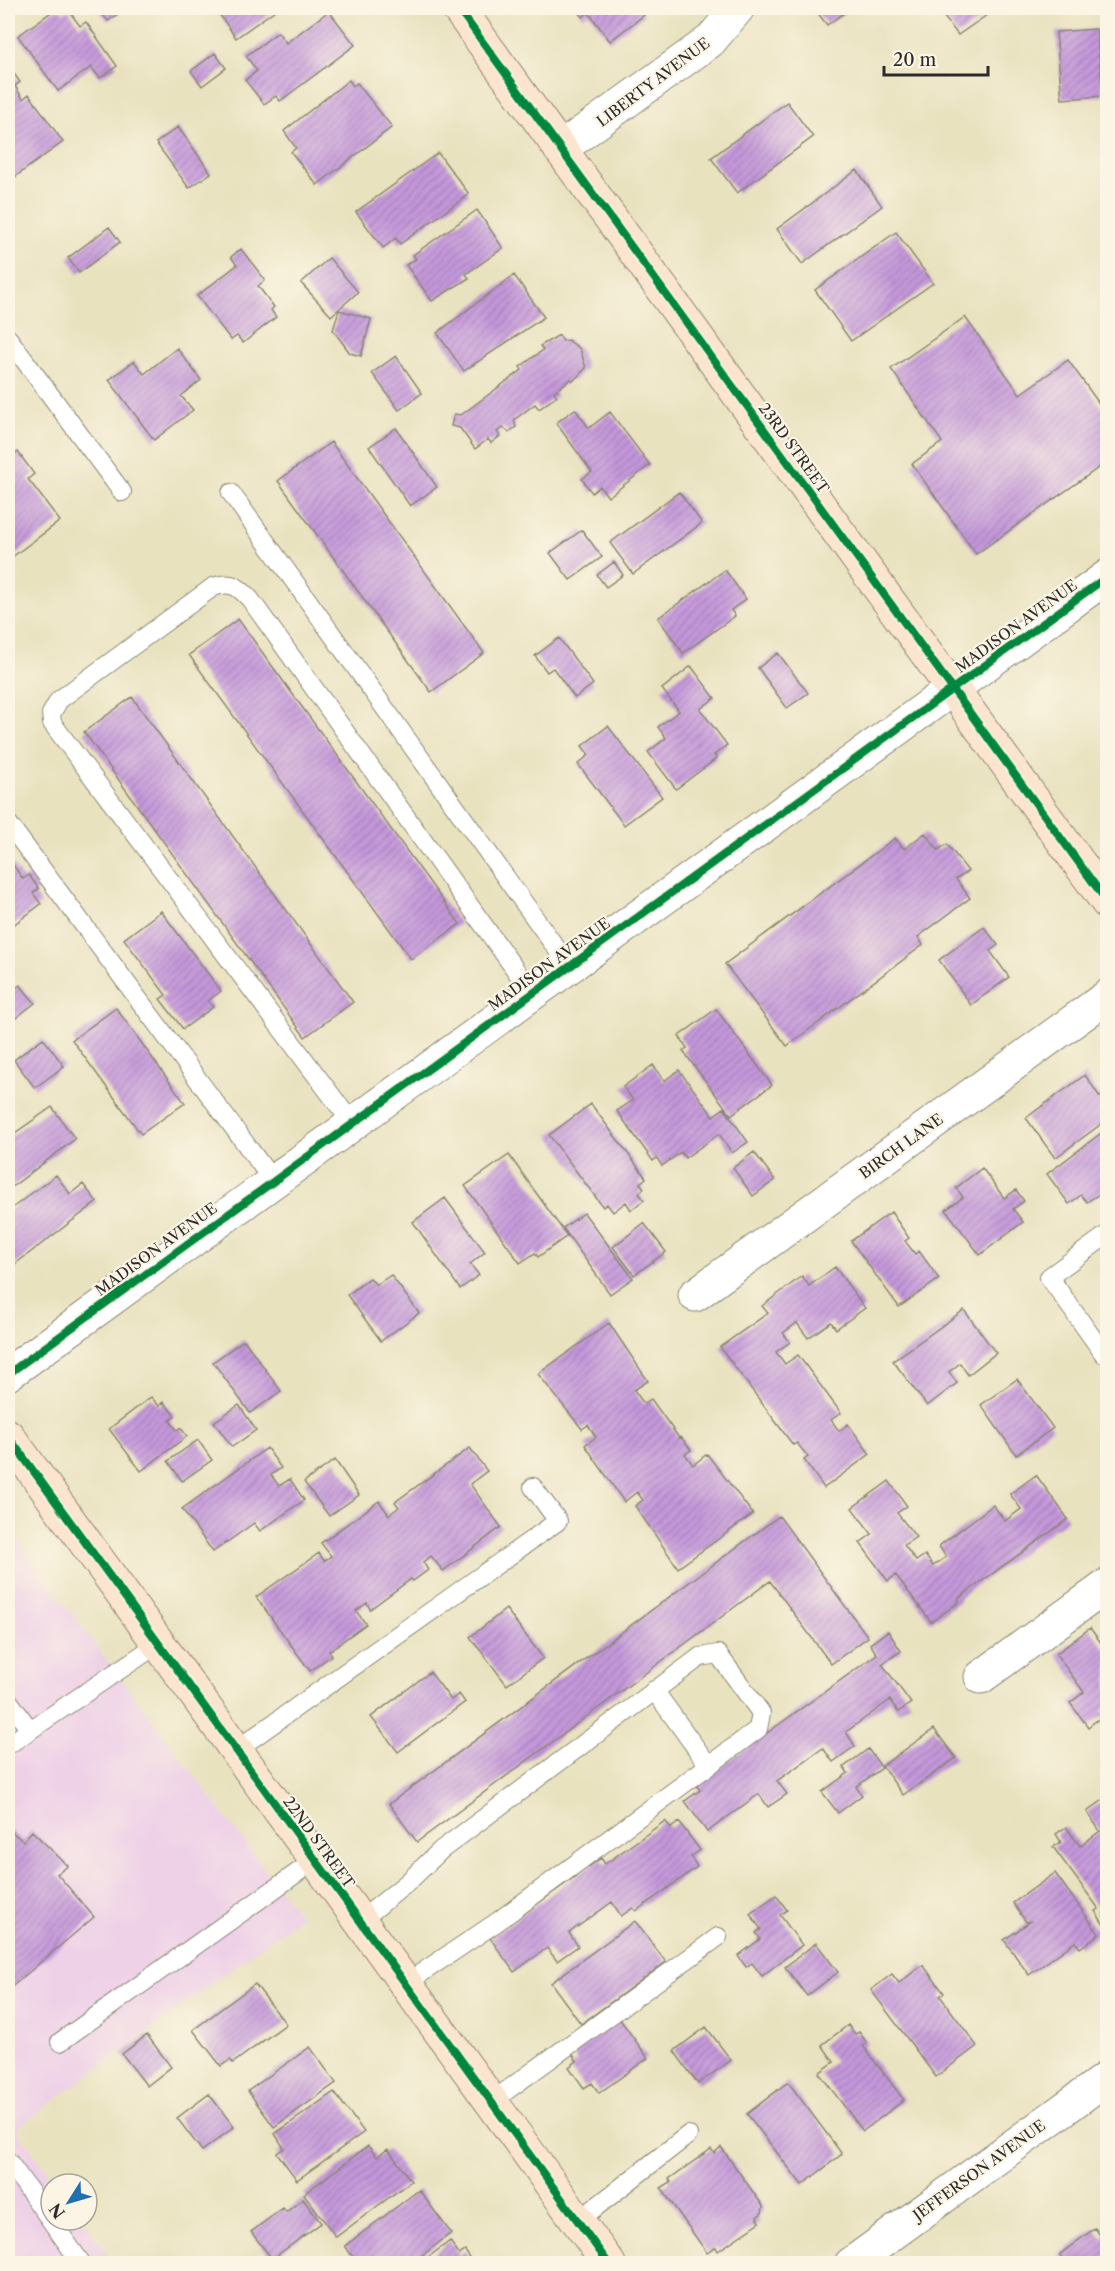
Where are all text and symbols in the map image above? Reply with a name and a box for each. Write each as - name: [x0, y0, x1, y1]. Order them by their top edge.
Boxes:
- street label: LIBERTY AVENUE: [593, 33, 713, 131]
- scale bar: [884, 39, 988, 77]
- text: 20 m: [893, 49, 937, 71]
- street label: 23RD STREET: [755, 399, 834, 498]
- street label: MADISON AVENUE: [951, 575, 1081, 677]
- street label: MADISON AVENUE: [484, 913, 614, 1015]
- street label: BIRCH LANE: [855, 1109, 947, 1183]
- street label: MADISON AVENUE: [91, 1198, 221, 1300]
- street label: 22ND STREET: [279, 1792, 359, 1892]
- street label: JEFFERSON AVENUE: [907, 2116, 1049, 2226]
- north arrow: [39, 2172, 99, 2232]
- text: N: [45, 2199, 69, 2223]

